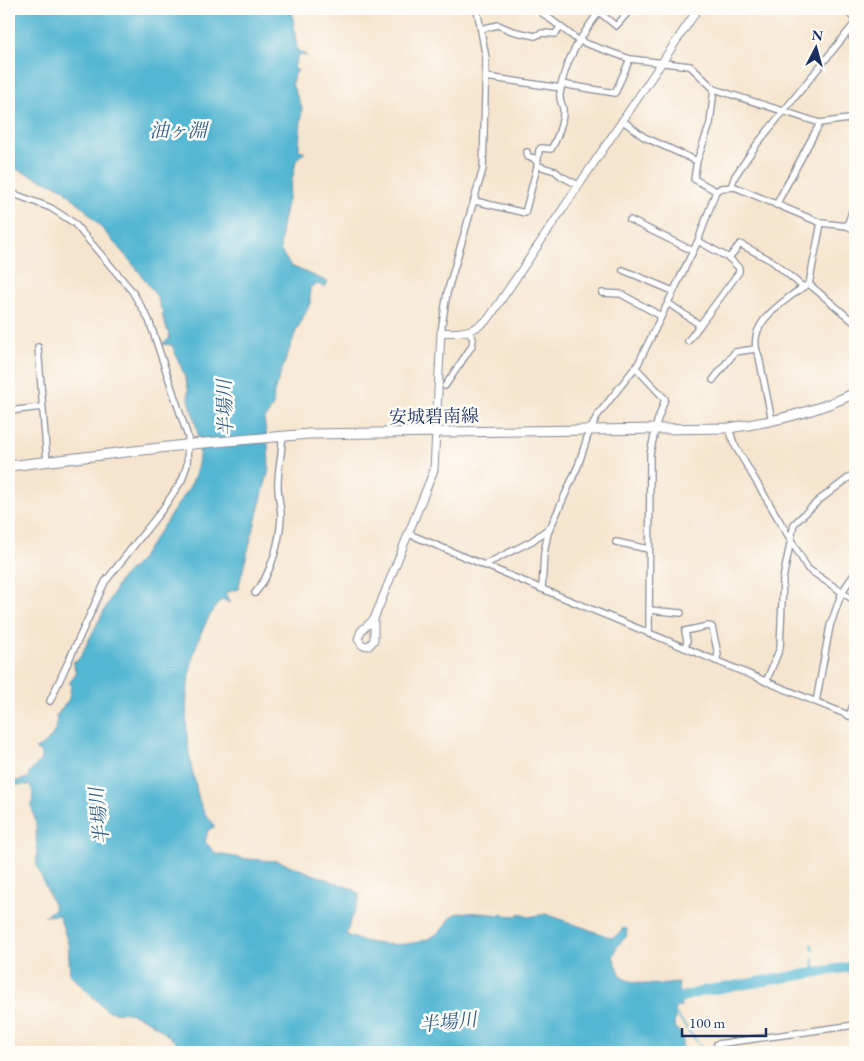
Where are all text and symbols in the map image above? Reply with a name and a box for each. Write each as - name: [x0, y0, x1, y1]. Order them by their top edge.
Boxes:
- north arrow: [792, 22, 842, 72]
- text: N: [811, 26, 825, 45]
- water label: 油ヶ淵: [149, 118, 209, 143]
- water label: 半場川: [211, 377, 238, 437]
- street label: 安城碧南線: [389, 404, 479, 428]
- water label: 半場川: [83, 784, 114, 846]
- water label: 半場川: [418, 1006, 480, 1037]
- scale bar: [682, 1006, 765, 1038]
- text: 100 m: [689, 1013, 726, 1032]

